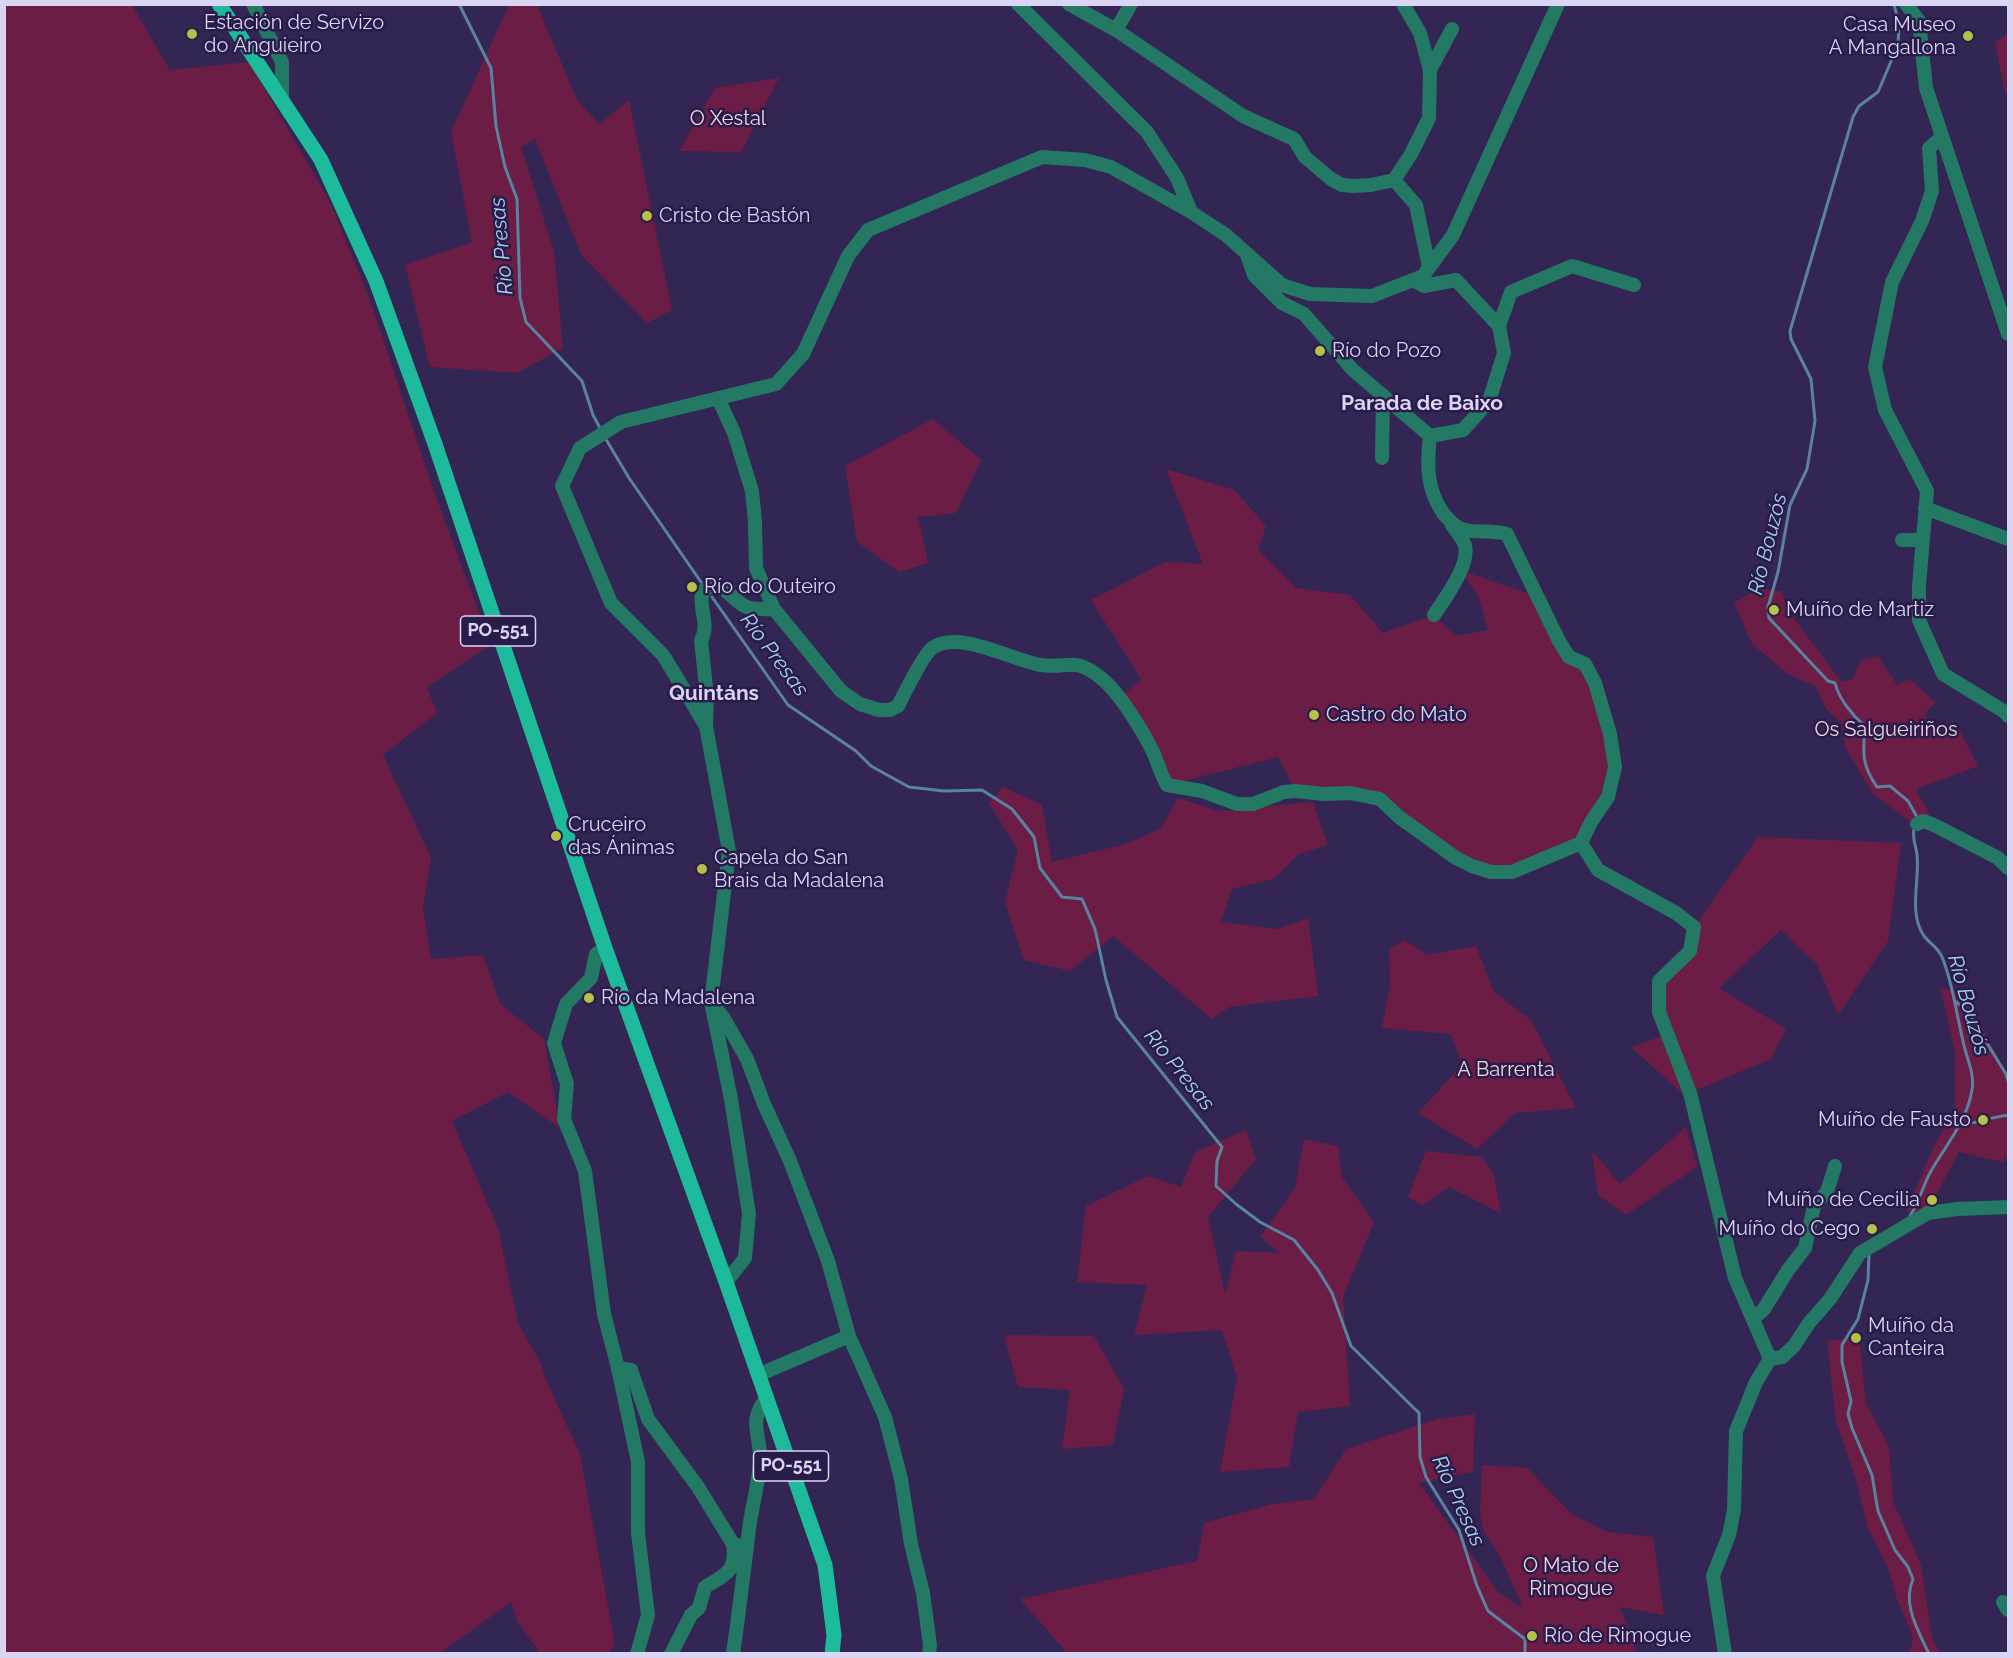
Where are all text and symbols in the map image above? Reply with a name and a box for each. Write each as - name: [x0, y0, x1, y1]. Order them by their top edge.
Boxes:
- place label: Estación de Servizo do Anguieiro: [204, 11, 384, 58]
- place label: Casa Museo A Mangallona: [1829, 13, 1956, 60]
- marker: Estación de Servizo do Anguieiro: [185, 27, 199, 41]
- marker: Casa Museo A Mangallona: [1961, 29, 1975, 43]
- park label: O Xestal: [690, 107, 766, 131]
- water label: Río Presas: [485, 196, 519, 296]
- place label: Cristo de Bastón: [659, 204, 811, 228]
- marker: Cristo de Bastón: [640, 209, 654, 223]
- place label: Río do Pozo: [1332, 339, 1441, 363]
- marker: Río do Pozo: [1313, 344, 1327, 358]
- district label: Parada de Baixo: [1341, 391, 1503, 417]
- water label: Río Bouzós: [1743, 491, 1793, 597]
- place label: Río do Outeiro: [704, 575, 836, 599]
- marker: Río do Outeiro: [685, 580, 699, 594]
- place label: Muíño de Martiz: [1786, 598, 1934, 622]
- marker: Muíño de Martiz: [1767, 603, 1781, 617]
- water label: Río Presas: [735, 608, 813, 702]
- road number: PO-551: [460, 616, 536, 646]
- district label: Quintáns: [669, 681, 759, 707]
- place label: Castro do Mato: [1326, 703, 1467, 727]
- marker: Castro do Mato: [1307, 708, 1321, 722]
- park label: Os Salgueiriños: [1814, 718, 1958, 742]
- place label: Cruceiro das Ánimas: [568, 813, 675, 860]
- marker: Cruceiro das Ánimas: [549, 829, 563, 843]
- place label: Capela do San Brais da Madalena: [714, 846, 884, 893]
- marker: Capela do San Brais da Madalena: [695, 862, 709, 876]
- water label: Río Bouzós: [1942, 952, 1994, 1058]
- place label: Río da Madalena: [601, 986, 755, 1010]
- marker: Río da Madalena: [582, 991, 596, 1005]
- water label: Río Presas: [1138, 1024, 1220, 1116]
- park label: A Barrenta: [1457, 1058, 1555, 1082]
- place label: Muíño de Fausto: [1818, 1108, 1971, 1132]
- marker: Muíño de Fausto: [1976, 1113, 1990, 1127]
- place label: Muíño de Cecilia: [1767, 1188, 1920, 1212]
- marker: Muíño de Cecilia: [1925, 1193, 1939, 1207]
- place label: Muíño do Cego: [1718, 1217, 1860, 1241]
- marker: Muíño do Cego: [1865, 1222, 1879, 1236]
- place label: Muíño da Canteira: [1868, 1314, 1954, 1361]
- marker: Muíño da Canteira: [1849, 1331, 1863, 1345]
- road number: PO-551: [754, 1451, 828, 1481]
- water label: Río Presas: [1426, 1451, 1490, 1551]
- park label: O Mato de Rimogue: [1523, 1554, 1619, 1601]
- place label: Río de Rimogue: [1544, 1624, 1691, 1648]
- marker: Río de Rimogue: [1525, 1629, 1539, 1643]

